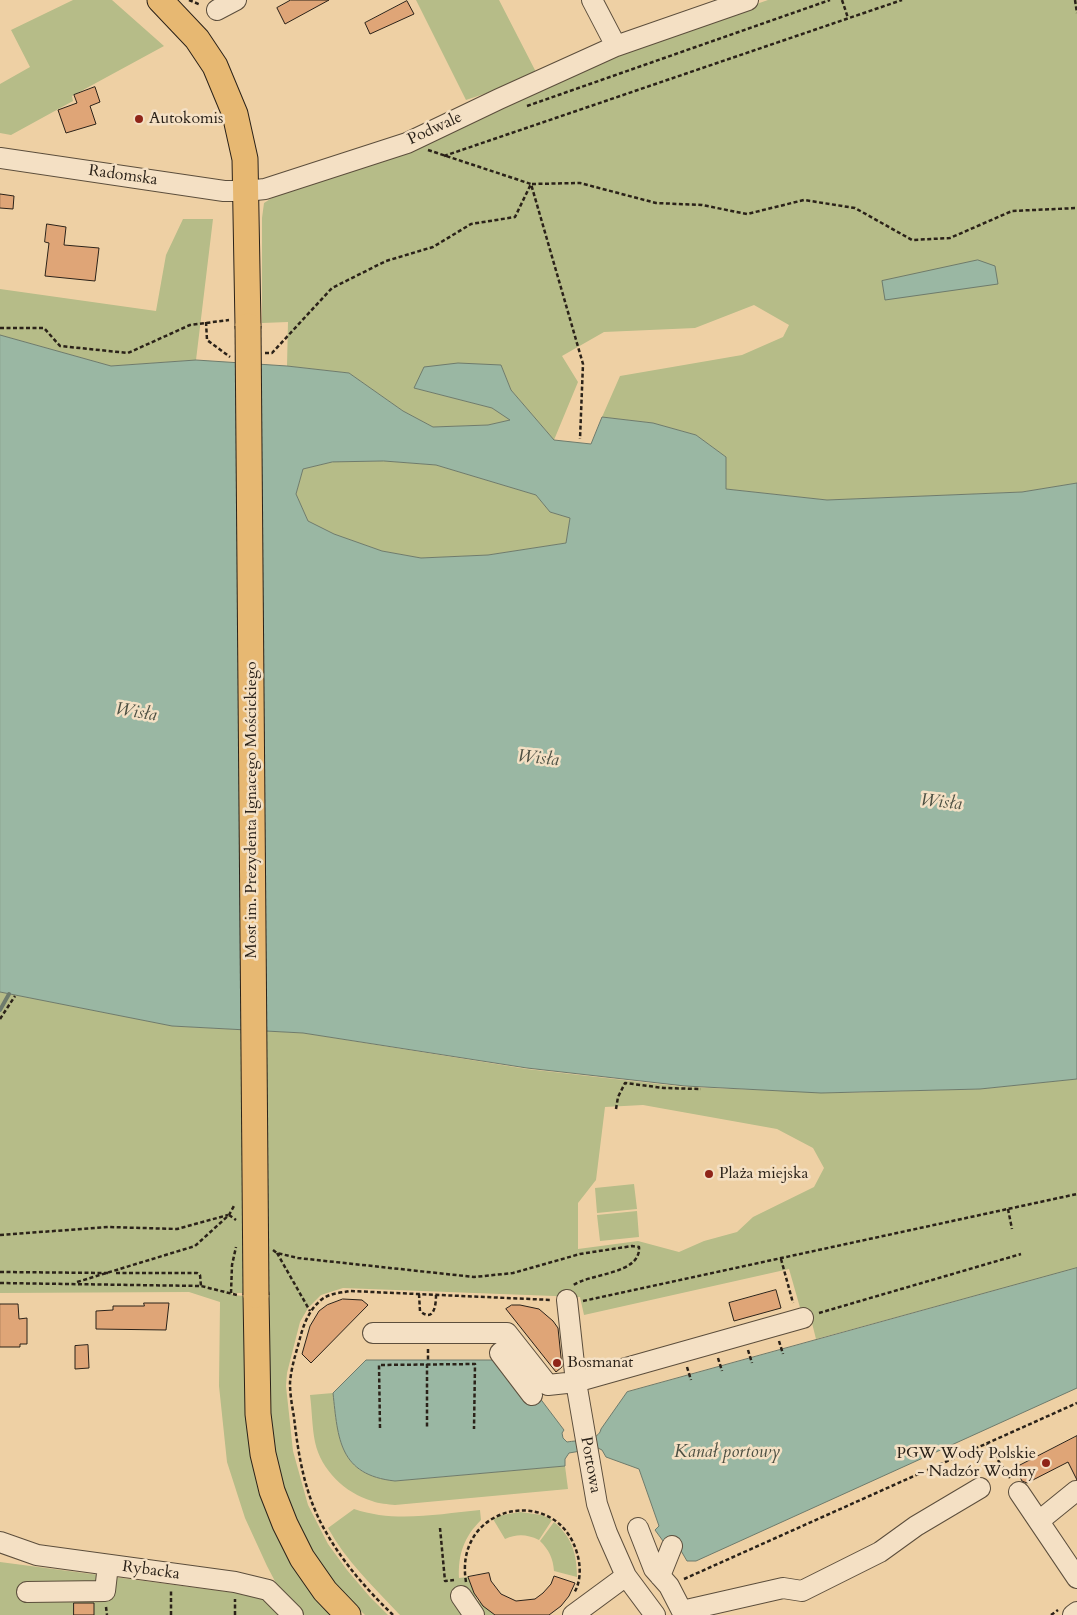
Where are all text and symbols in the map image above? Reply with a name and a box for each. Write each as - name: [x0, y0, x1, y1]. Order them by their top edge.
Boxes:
- street label: Podwale: [405, 108, 465, 150]
- place label: Autokomis: [149, 109, 223, 129]
- marker: Autokomis: [133, 113, 145, 125]
- street label: Radomska: [87, 162, 159, 190]
- street label: Most im. Prezydenta Ignacego Mościckiego: [242, 661, 262, 959]
- water label: Wisła: [114, 699, 158, 727]
- water label: Wisła: [516, 746, 560, 772]
- water label: Wisła: [919, 790, 963, 816]
- place label: Plaża miejska: [719, 1164, 808, 1184]
- marker: Plaża miejska: [703, 1168, 715, 1180]
- place label: Bosmanat: [567, 1353, 633, 1373]
- marker: Bosmanat: [551, 1357, 563, 1369]
- street label: Portowa: [576, 1435, 604, 1495]
- water label: Kanał portowy: [674, 1442, 780, 1464]
- place label: PGW Wody Polskie - Nadzór Wodny: [896, 1444, 1036, 1482]
- marker: PGW Wody Polskie - Nadzór Wodny: [1040, 1457, 1052, 1469]
- street label: Rybacka: [121, 1557, 181, 1585]

